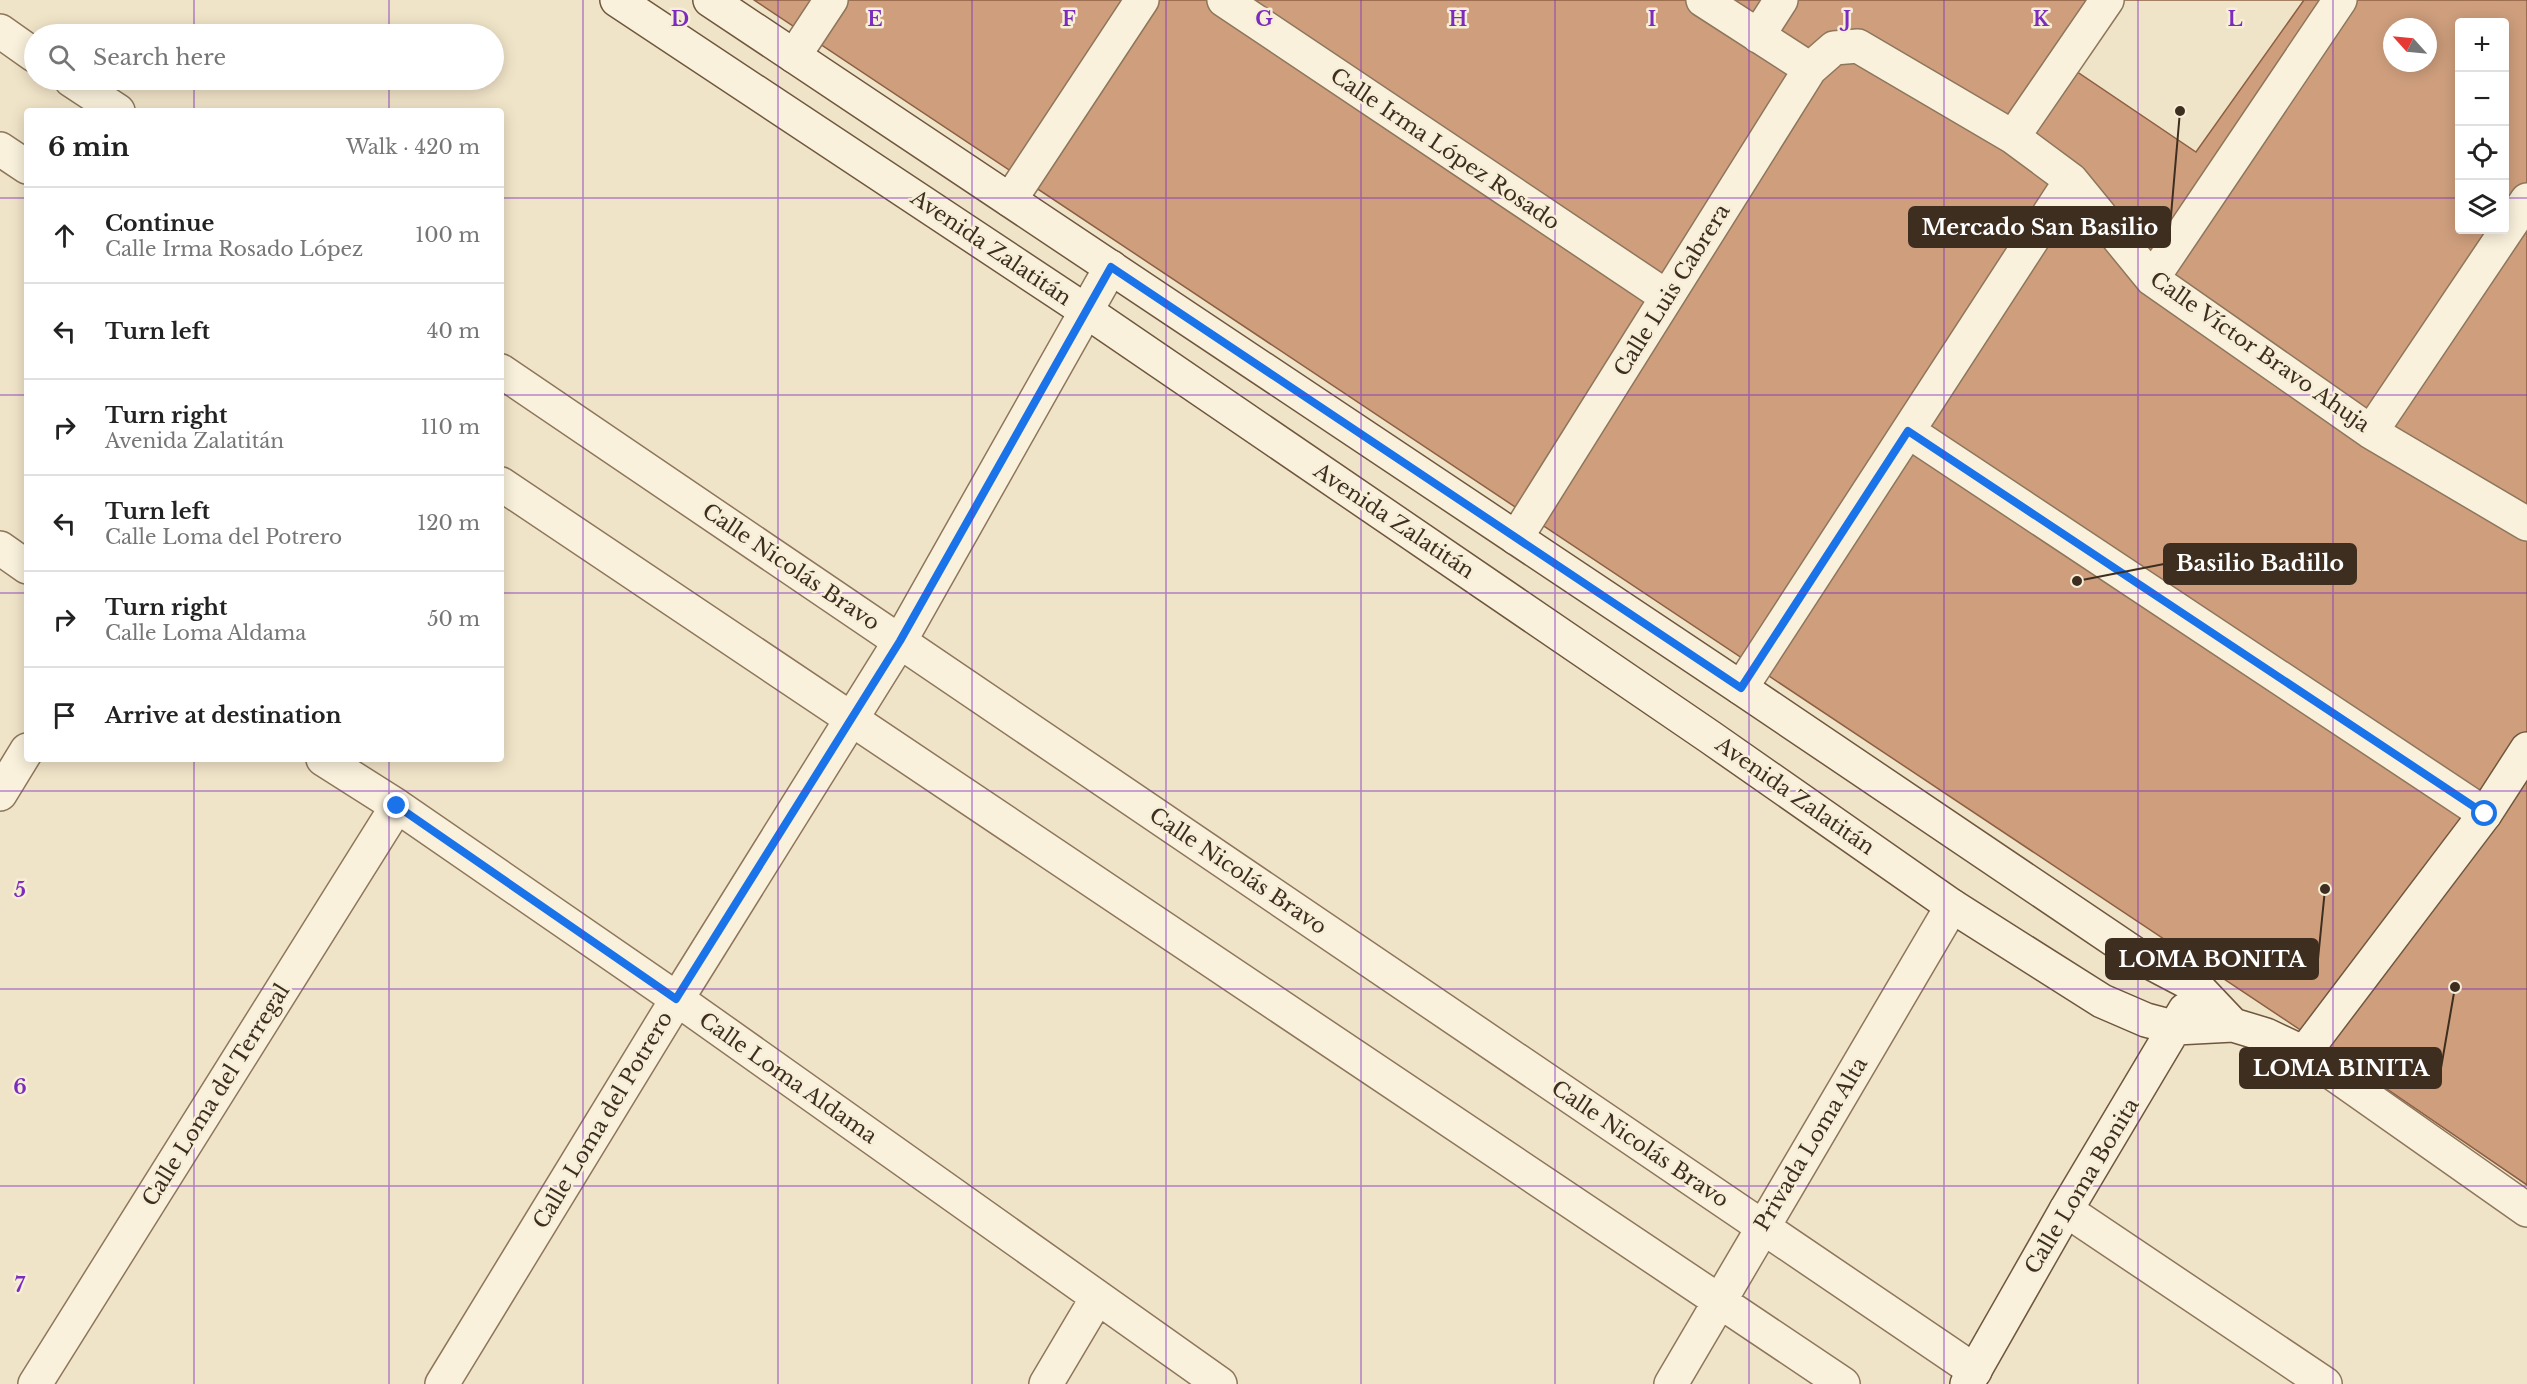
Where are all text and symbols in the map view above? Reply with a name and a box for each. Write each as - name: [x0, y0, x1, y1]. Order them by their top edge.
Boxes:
- text: D: [671, 7, 689, 31]
- text: E: [867, 7, 883, 31]
- text: F: [1062, 7, 1076, 31]
- text: G: [1255, 7, 1273, 31]
- text: H: [1449, 7, 1468, 31]
- text: I: [1648, 7, 1656, 31]
- text: J: [1839, 7, 1851, 31]
- text: K: [2033, 7, 2050, 31]
- text: L: [2227, 7, 2243, 31]
- north arrow: [2383, 18, 2437, 72]
- map controls: [2455, 18, 2509, 234]
- button: +: [2455, 18, 2509, 72]
- search box: [24, 24, 504, 90]
- icon: search: [45, 41, 78, 74]
- text: Search here: [93, 44, 226, 71]
- street label: Calle Irma López Rosado: [1325, 62, 1565, 236]
- button: −: [2455, 72, 2509, 126]
- button: locate: [2455, 126, 2509, 180]
- text: 6 min: [48, 131, 129, 163]
- text: Walk · 420 m: [346, 135, 480, 159]
- button: layers: [2455, 180, 2509, 234]
- street label: Avenida Zalatitán: [905, 184, 1076, 311]
- street label: Calle Luis Cabrera: [1609, 199, 1736, 381]
- callout: Mercado San Basilio: [1909, 207, 2170, 247]
- text: Continue: [105, 210, 214, 237]
- text: Mercado San Basilio: [1922, 214, 2158, 241]
- icon: ahead: [48, 219, 81, 252]
- text: 100 m: [415, 223, 480, 247]
- text: Calle Irma Rosado López: [105, 237, 363, 261]
- street label: Calle Víctor Bravo Ahuja: [2145, 266, 2375, 438]
- icon: left: [48, 315, 81, 348]
- text: Turn left: [105, 318, 210, 345]
- text: 40 m: [427, 319, 480, 343]
- text: Turn right: [105, 402, 227, 429]
- icon: right: [48, 411, 81, 444]
- text: 110 m: [421, 415, 480, 439]
- text: Avenida Zalatitán: [105, 429, 284, 453]
- street label: Avenida Zalatitán: [1308, 457, 1479, 584]
- text: Turn left: [105, 498, 210, 525]
- street label: Calle Nicolás Bravo: [697, 498, 885, 636]
- icon: left: [48, 507, 81, 540]
- text: 120 m: [417, 511, 480, 535]
- text: Calle Loma del Potrero: [105, 525, 342, 549]
- callout: Basilio Badillo: [2164, 544, 2356, 584]
- text: Basilio Badillo: [2176, 550, 2344, 577]
- text: Turn right: [105, 594, 227, 621]
- icon: right: [48, 603, 81, 636]
- text: 50 m: [427, 607, 480, 631]
- text: Calle Loma Aldama: [105, 621, 306, 645]
- icon: arrive: [48, 699, 81, 732]
- text: Arrive at destination: [105, 702, 342, 729]
- street label: Avenida Zalatitán: [1710, 731, 1879, 861]
- route end: [383, 792, 409, 818]
- route start: [2471, 800, 2497, 826]
- street label: Calle Nicolás Bravo: [1144, 802, 1332, 940]
- text: 5: [14, 878, 26, 902]
- callout: LOMA BONITA: [2106, 939, 2318, 979]
- text: LOMA BONITA: [2118, 946, 2307, 973]
- street label: Calle Loma del Terregal: [137, 979, 295, 1211]
- street label: Calle Loma del Potrero: [528, 1007, 678, 1233]
- street label: Calle Loma Aldama: [694, 1007, 882, 1149]
- callout: LOMA BINITA: [2240, 1048, 2441, 1088]
- street label: Privada Loma Alta: [1749, 1052, 1873, 1236]
- text: LOMA BINITA: [2253, 1055, 2430, 1082]
- text: 6: [13, 1075, 27, 1099]
- street label: Calle Nicolás Bravo: [1546, 1075, 1734, 1213]
- street label: Calle Loma Bonita: [2019, 1093, 2145, 1278]
- text: 7: [15, 1273, 26, 1297]

